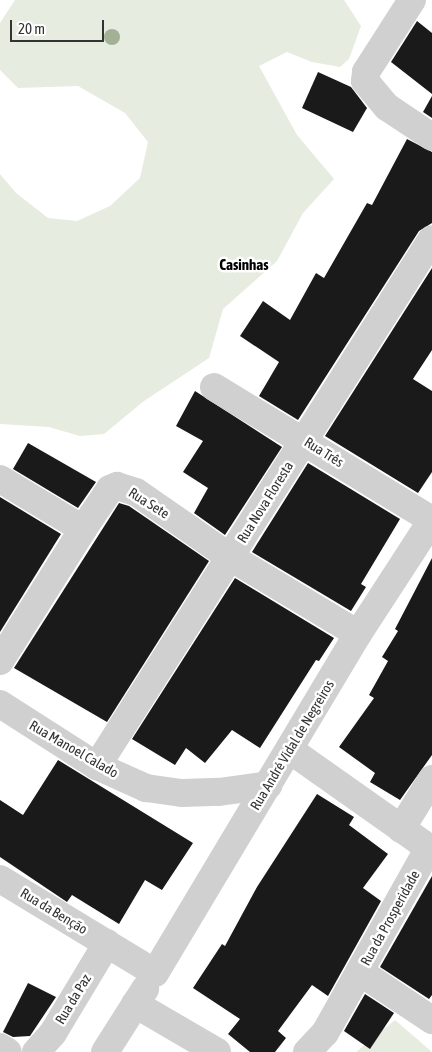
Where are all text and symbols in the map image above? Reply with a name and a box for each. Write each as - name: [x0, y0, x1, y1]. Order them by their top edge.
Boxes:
- scale bar: [12, 10, 106, 42]
- text: 20 m: [18, 20, 45, 37]
- district label: Casinhas: [219, 256, 269, 274]
- street label: Rua Três: [301, 434, 347, 470]
- street label: Rua Nova Floresta: [233, 458, 297, 546]
- street label: Rua Sete: [126, 484, 172, 522]
- street label: Rua André Vidal de Negreiros: [247, 677, 337, 813]
- street label: Rua Manoel Calado: [27, 717, 121, 781]
- street label: Rua da Prosperidade: [357, 867, 423, 969]
- street label: Rua da Benção: [17, 884, 91, 938]
- street label: Rua da Paz: [52, 971, 94, 1027]

